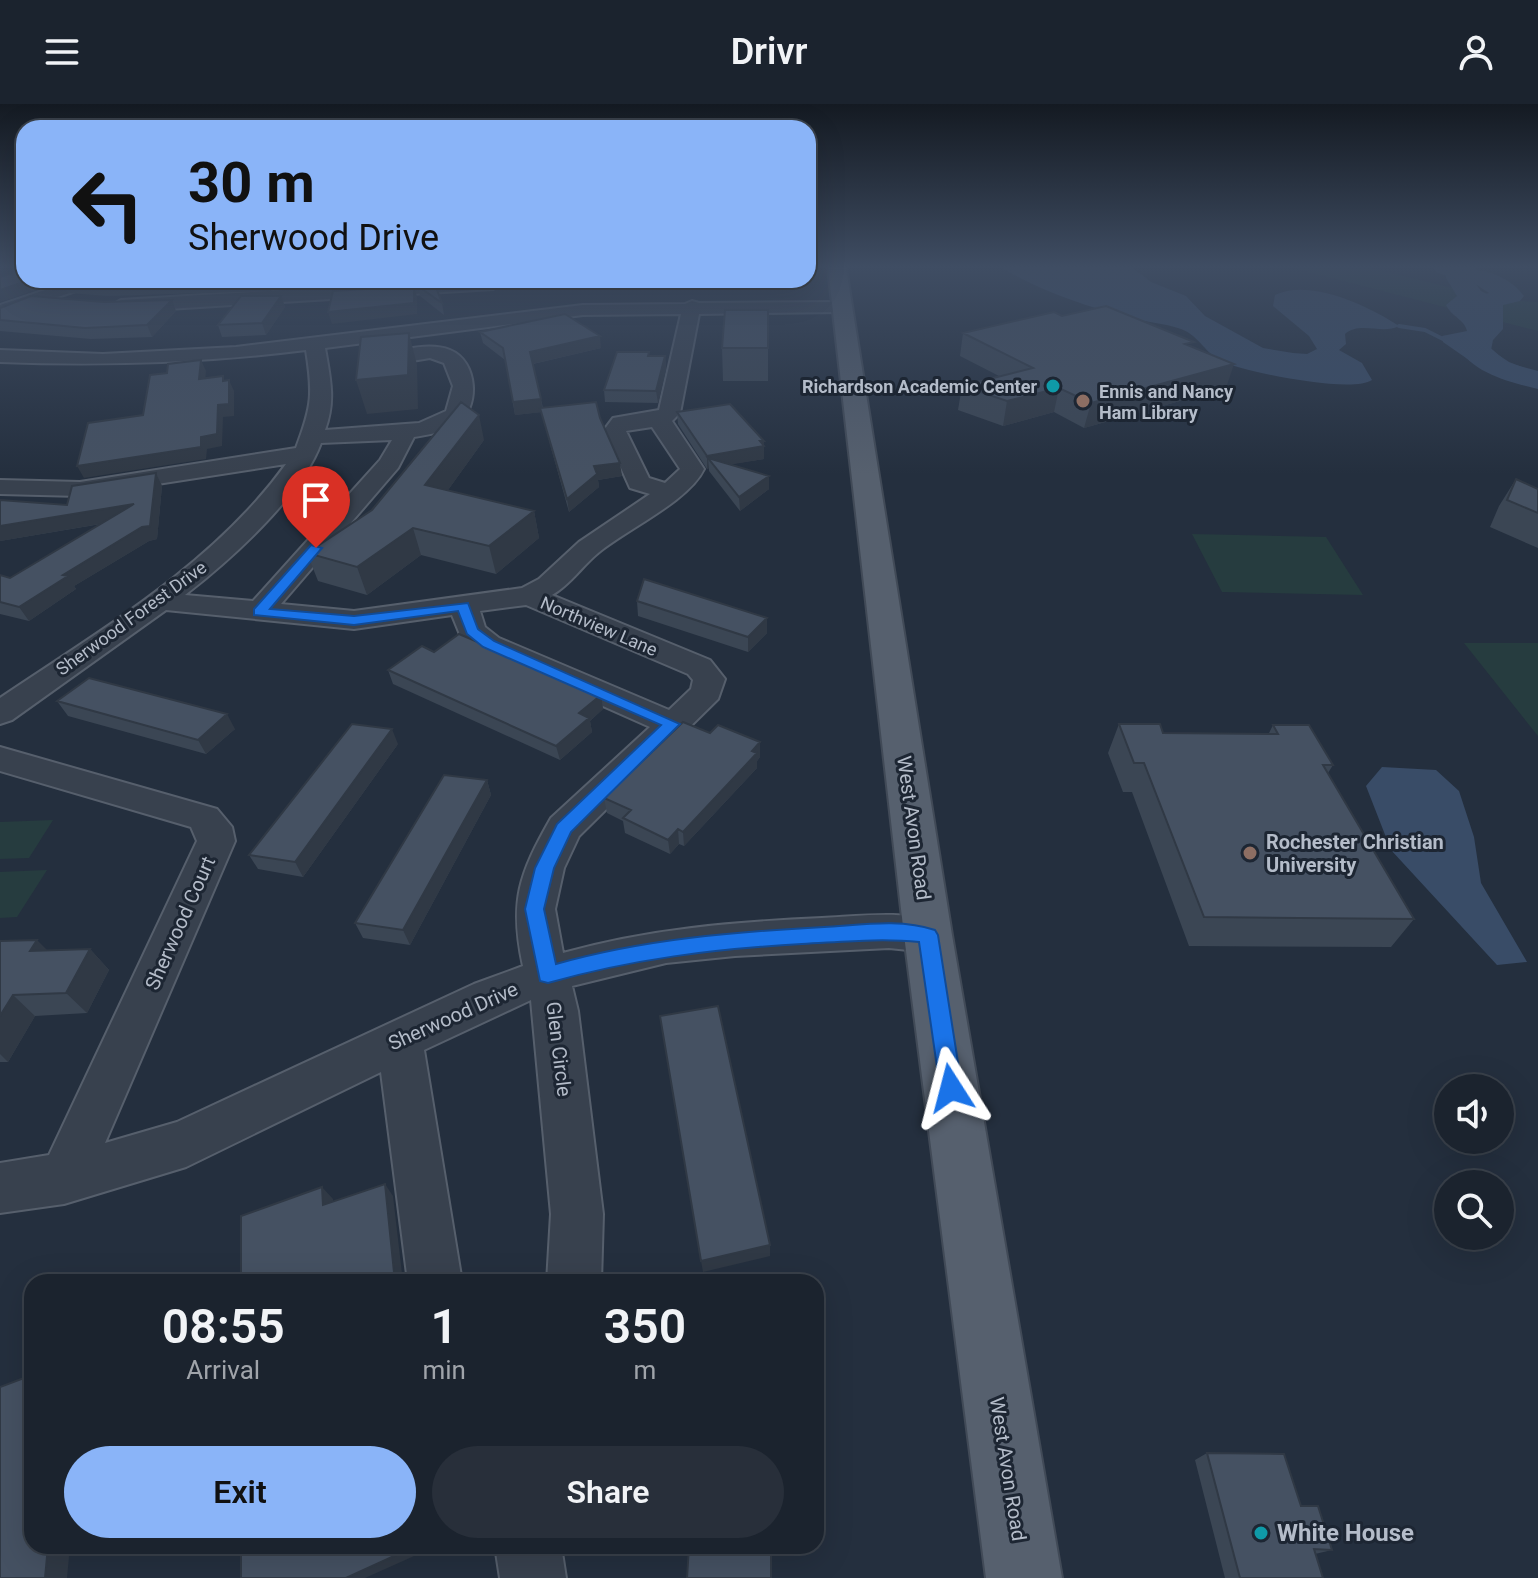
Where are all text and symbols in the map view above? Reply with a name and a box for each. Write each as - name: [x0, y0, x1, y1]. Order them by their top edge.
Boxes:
- icon: menu: [40, 30, 84, 74]
- icon: person: [1454, 30, 1498, 74]
- text: Drivr: [731, 31, 807, 73]
- text: 30 m: [188, 150, 315, 216]
- icon: left: [56, 152, 160, 256]
- text: Sherwood Drive: [188, 217, 439, 259]
- place label: Richardson Academic Center: [802, 376, 1037, 397]
- marker: Richardson Academic Center: [1044, 377, 1062, 395]
- place label: Ennis and Nancy Ham Library: [1099, 381, 1234, 423]
- marker: Ennis and Nancy Ham Library: [1074, 392, 1092, 410]
- pin: [282, 466, 350, 548]
- icon: arrive: [294, 478, 338, 522]
- street label: Sherwood Forest Drive: [52, 556, 210, 680]
- street label: Northview Lane: [537, 592, 661, 660]
- street label: West Avon Road: [892, 754, 936, 902]
- place label: Rochester Christian University: [1266, 830, 1444, 877]
- marker: Rochester Christian University: [1241, 844, 1259, 862]
- street label: Sherwood Court: [140, 852, 220, 994]
- street label: Sherwood Drive: [384, 977, 522, 1055]
- street label: Glen Circle: [541, 1000, 577, 1098]
- position arrow: [909, 1046, 993, 1130]
- map controls: [1434, 1074, 1514, 1250]
- button: sound: [1434, 1074, 1514, 1154]
- button: search: [1434, 1170, 1514, 1250]
- text: 08:55: [162, 1298, 285, 1355]
- text: 1: [431, 1298, 458, 1355]
- text: 350: [604, 1298, 686, 1355]
- text: Arrival: [186, 1355, 260, 1385]
- text: min: [422, 1355, 466, 1385]
- text: m: [634, 1355, 656, 1385]
- street label: West Avon Road: [985, 1395, 1031, 1543]
- button: Exit: [64, 1446, 416, 1538]
- button: Share: [432, 1446, 784, 1538]
- place label: White House: [1277, 1519, 1414, 1547]
- marker: White House: [1252, 1524, 1270, 1542]

